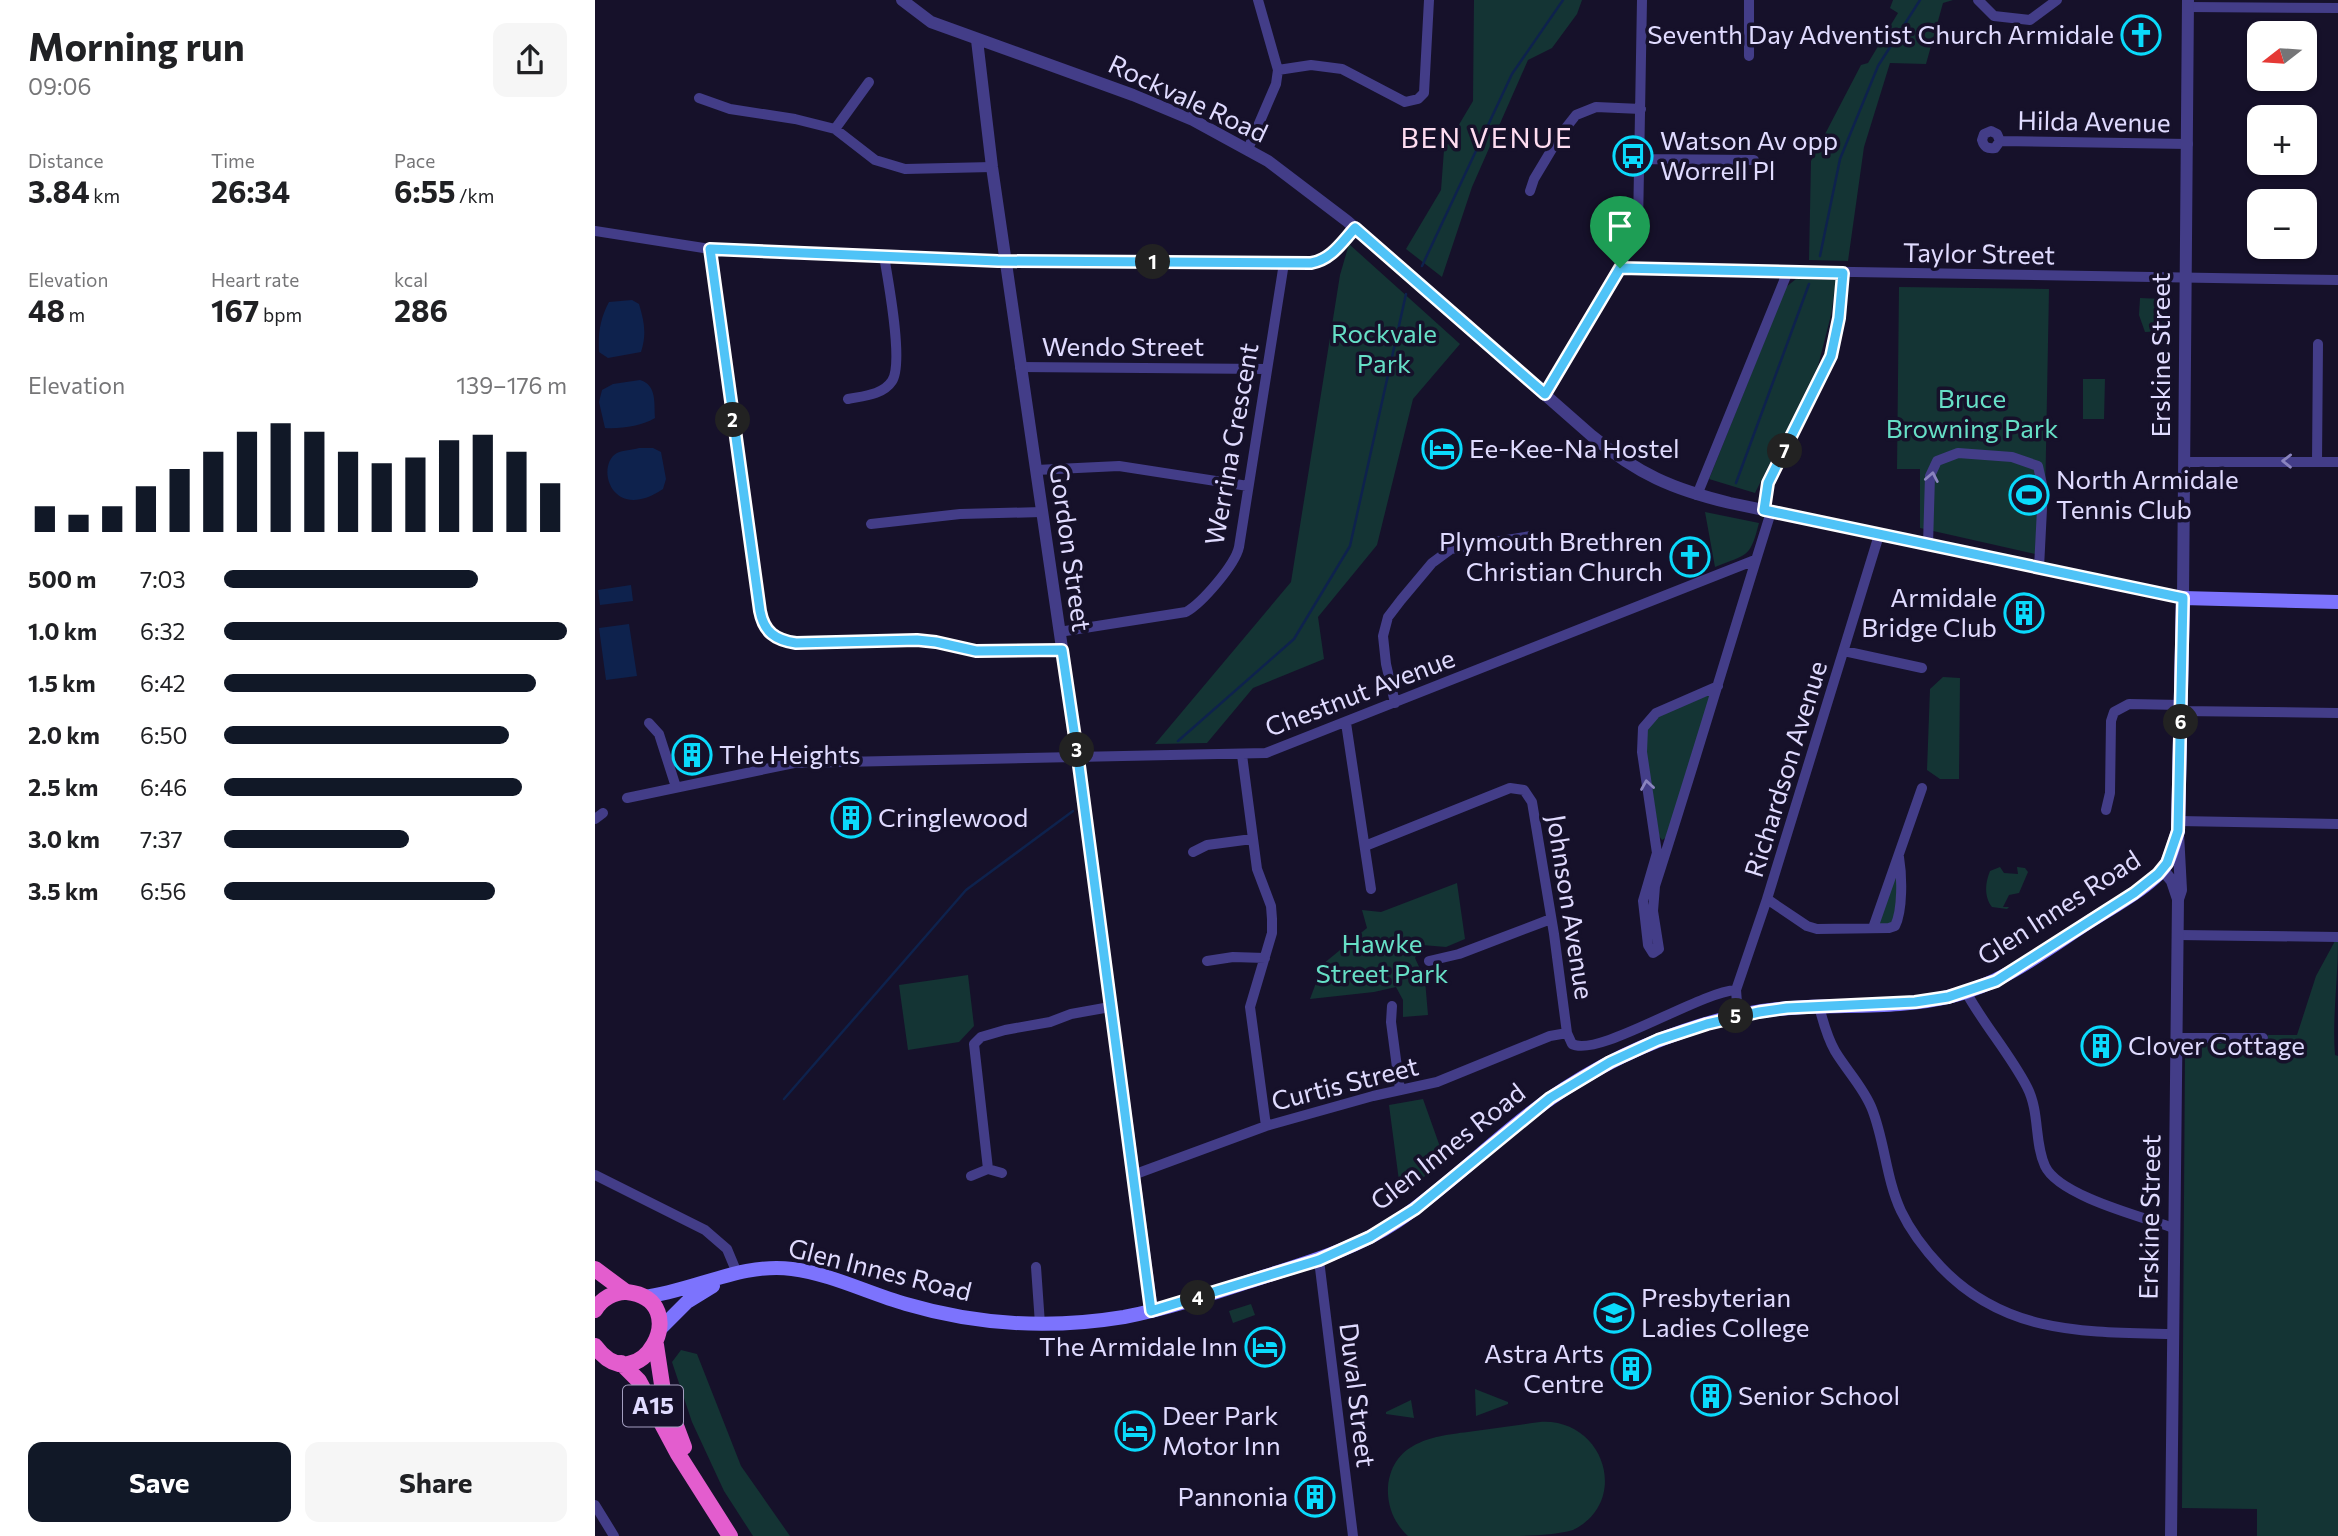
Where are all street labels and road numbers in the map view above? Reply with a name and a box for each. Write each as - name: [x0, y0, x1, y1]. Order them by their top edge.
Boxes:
- street label: Rockvale Road: [1104, 47, 1273, 148]
- street label: Hilda Avenue: [2017, 104, 2171, 137]
- street label: Taylor Street: [1903, 236, 2055, 269]
- street label: Erskine Street: [2144, 272, 2175, 438]
- street label: Wendo Street: [1042, 330, 1204, 361]
- street label: Werrina Crescent: [1197, 340, 1264, 547]
- street label: Gordon Street: [1044, 462, 1099, 633]
- street label: Chestnut Avenue: [1260, 641, 1459, 742]
- street label: Richardson Avenue: [1737, 657, 1832, 880]
- street label: Johnson Avenue: [1542, 812, 1601, 1001]
- street label: Glen Innes Road: [1971, 843, 2145, 971]
- street label: Curtis Street: [1268, 1049, 1421, 1116]
- street label: Glen Innes Road: [1364, 1076, 1531, 1216]
- street label: Erskine Street: [2132, 1134, 2165, 1300]
- street label: Glen Innes Road: [786, 1231, 975, 1306]
- street label: Duval Street: [1334, 1321, 1383, 1469]
- road number: A15: [623, 1386, 683, 1426]

